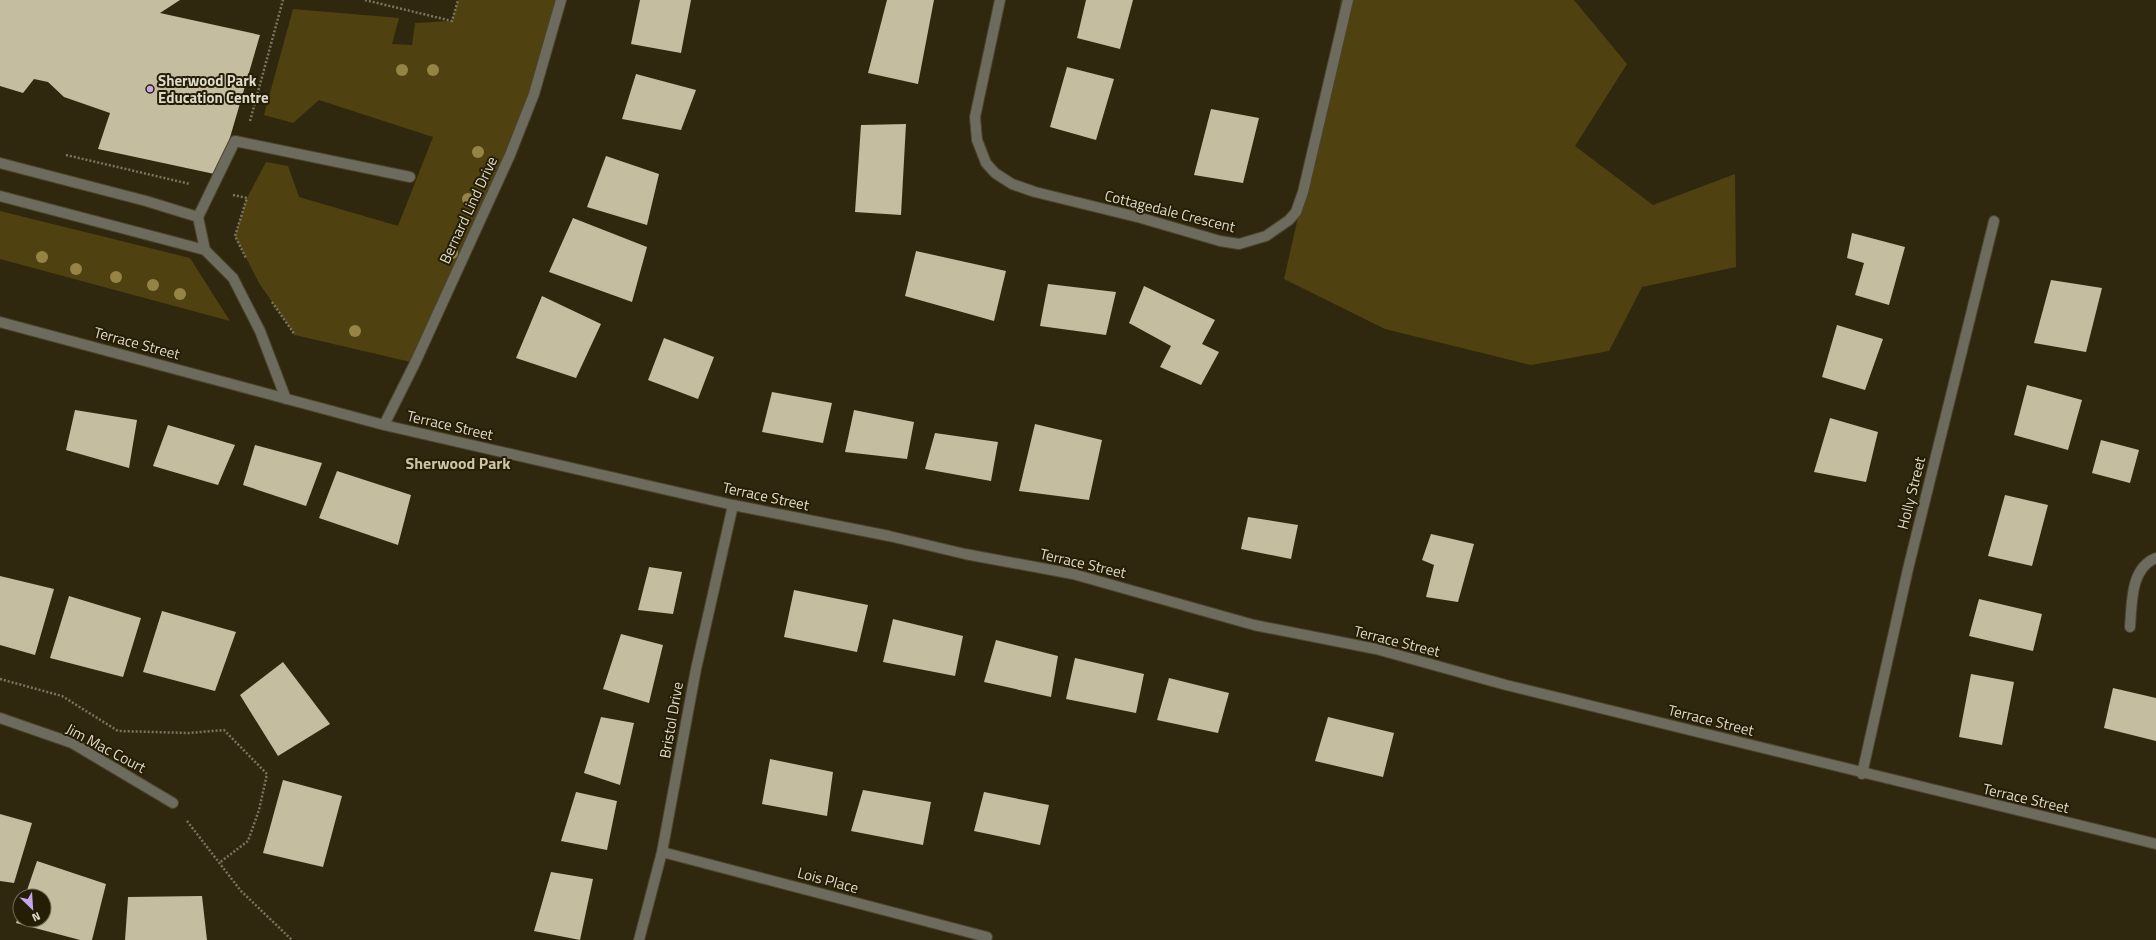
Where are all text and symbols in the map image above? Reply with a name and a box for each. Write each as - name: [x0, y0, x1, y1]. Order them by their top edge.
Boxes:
- place label: Sherwood Park Education Centre: [158, 69, 269, 109]
- marker: Sherwood Park Education Centre: [145, 84, 155, 94]
- street label: Bernard Lind Drive: [433, 152, 503, 268]
- street label: Cottagedale Crescent: [1102, 184, 1238, 239]
- street label: Terrace Street: [92, 321, 183, 366]
- street label: Terrace Street: [405, 404, 496, 446]
- district label: Sherwood Park: [405, 451, 511, 475]
- street label: Holly Street: [1891, 454, 1931, 532]
- street label: Terrace Street: [721, 476, 812, 517]
- street label: Terrace Street: [1038, 542, 1129, 584]
- street label: Terrace Street: [1352, 619, 1443, 663]
- street label: Bristol Drive: [653, 680, 689, 760]
- street label: Terrace Street: [1666, 698, 1757, 742]
- street label: Jim Mac Court: [62, 717, 151, 779]
- street label: Terrace Street: [1981, 777, 2072, 819]
- street label: Lois Place: [795, 861, 861, 899]
- north arrow: [12, 888, 52, 928]
- text: N: [29, 908, 43, 926]

